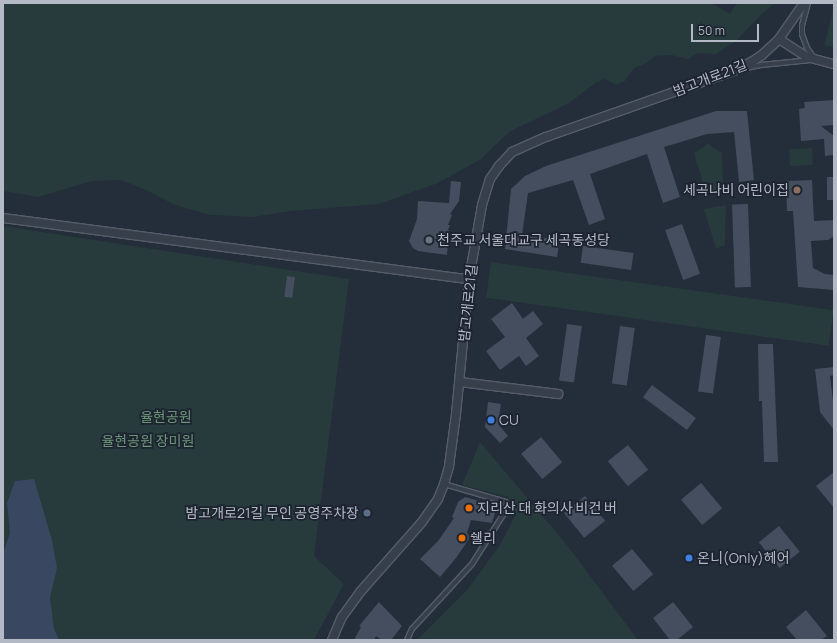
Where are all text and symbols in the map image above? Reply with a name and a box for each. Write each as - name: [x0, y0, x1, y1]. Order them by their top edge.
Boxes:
- scale bar: [693, 16, 761, 42]
- text: 50 m: [698, 22, 725, 39]
- street label: 밤고개로21길: [671, 56, 749, 100]
- place label: 세곡나비 어린이집: [683, 182, 789, 198]
- marker: 세곡나비 어린이집: [792, 185, 802, 195]
- place label: 천주교 서울대교구 세곡동성당: [437, 232, 610, 248]
- marker: 천주교 서울대교구 세곡동성당: [424, 235, 434, 245]
- street label: 밤고개로21길: [456, 263, 480, 343]
- park label: 율현공원: [140, 409, 192, 425]
- place label: CU: [499, 412, 519, 428]
- marker: CU: [486, 415, 496, 425]
- park label: 율현공원 장미원: [102, 433, 194, 449]
- place label: 지리산 대 화의사 비건 버: [477, 500, 617, 516]
- marker: 지리산 대 화의사 비건 버: [464, 503, 474, 513]
- place label: 밤고개로21길 무인 공영주차장: [185, 505, 359, 521]
- marker: 밤고개로21길 무인 공영주차장: [362, 508, 372, 518]
- place label: 쉘리: [470, 530, 496, 546]
- marker: 쉘리: [457, 533, 467, 543]
- place label: 온니(Only)헤어: [697, 550, 790, 566]
- marker: 온니(Only)헤어: [684, 553, 694, 563]

